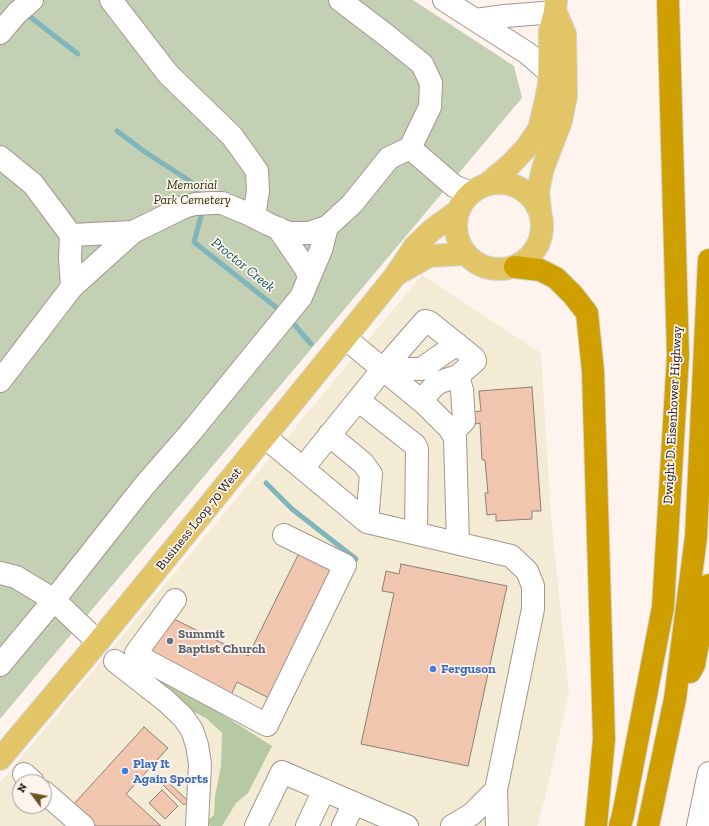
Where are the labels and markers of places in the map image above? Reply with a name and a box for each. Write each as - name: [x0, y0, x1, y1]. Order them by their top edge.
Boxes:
- place label: Summit Baptist Church: [178, 626, 266, 657]
- marker: Summit Baptist Church: [165, 636, 175, 646]
- place label: Ferguson: [441, 661, 496, 677]
- marker: Ferguson: [428, 664, 438, 674]
- place label: Play It Again Sports: [133, 756, 208, 787]
- marker: Play It Again Sports: [120, 766, 130, 776]

